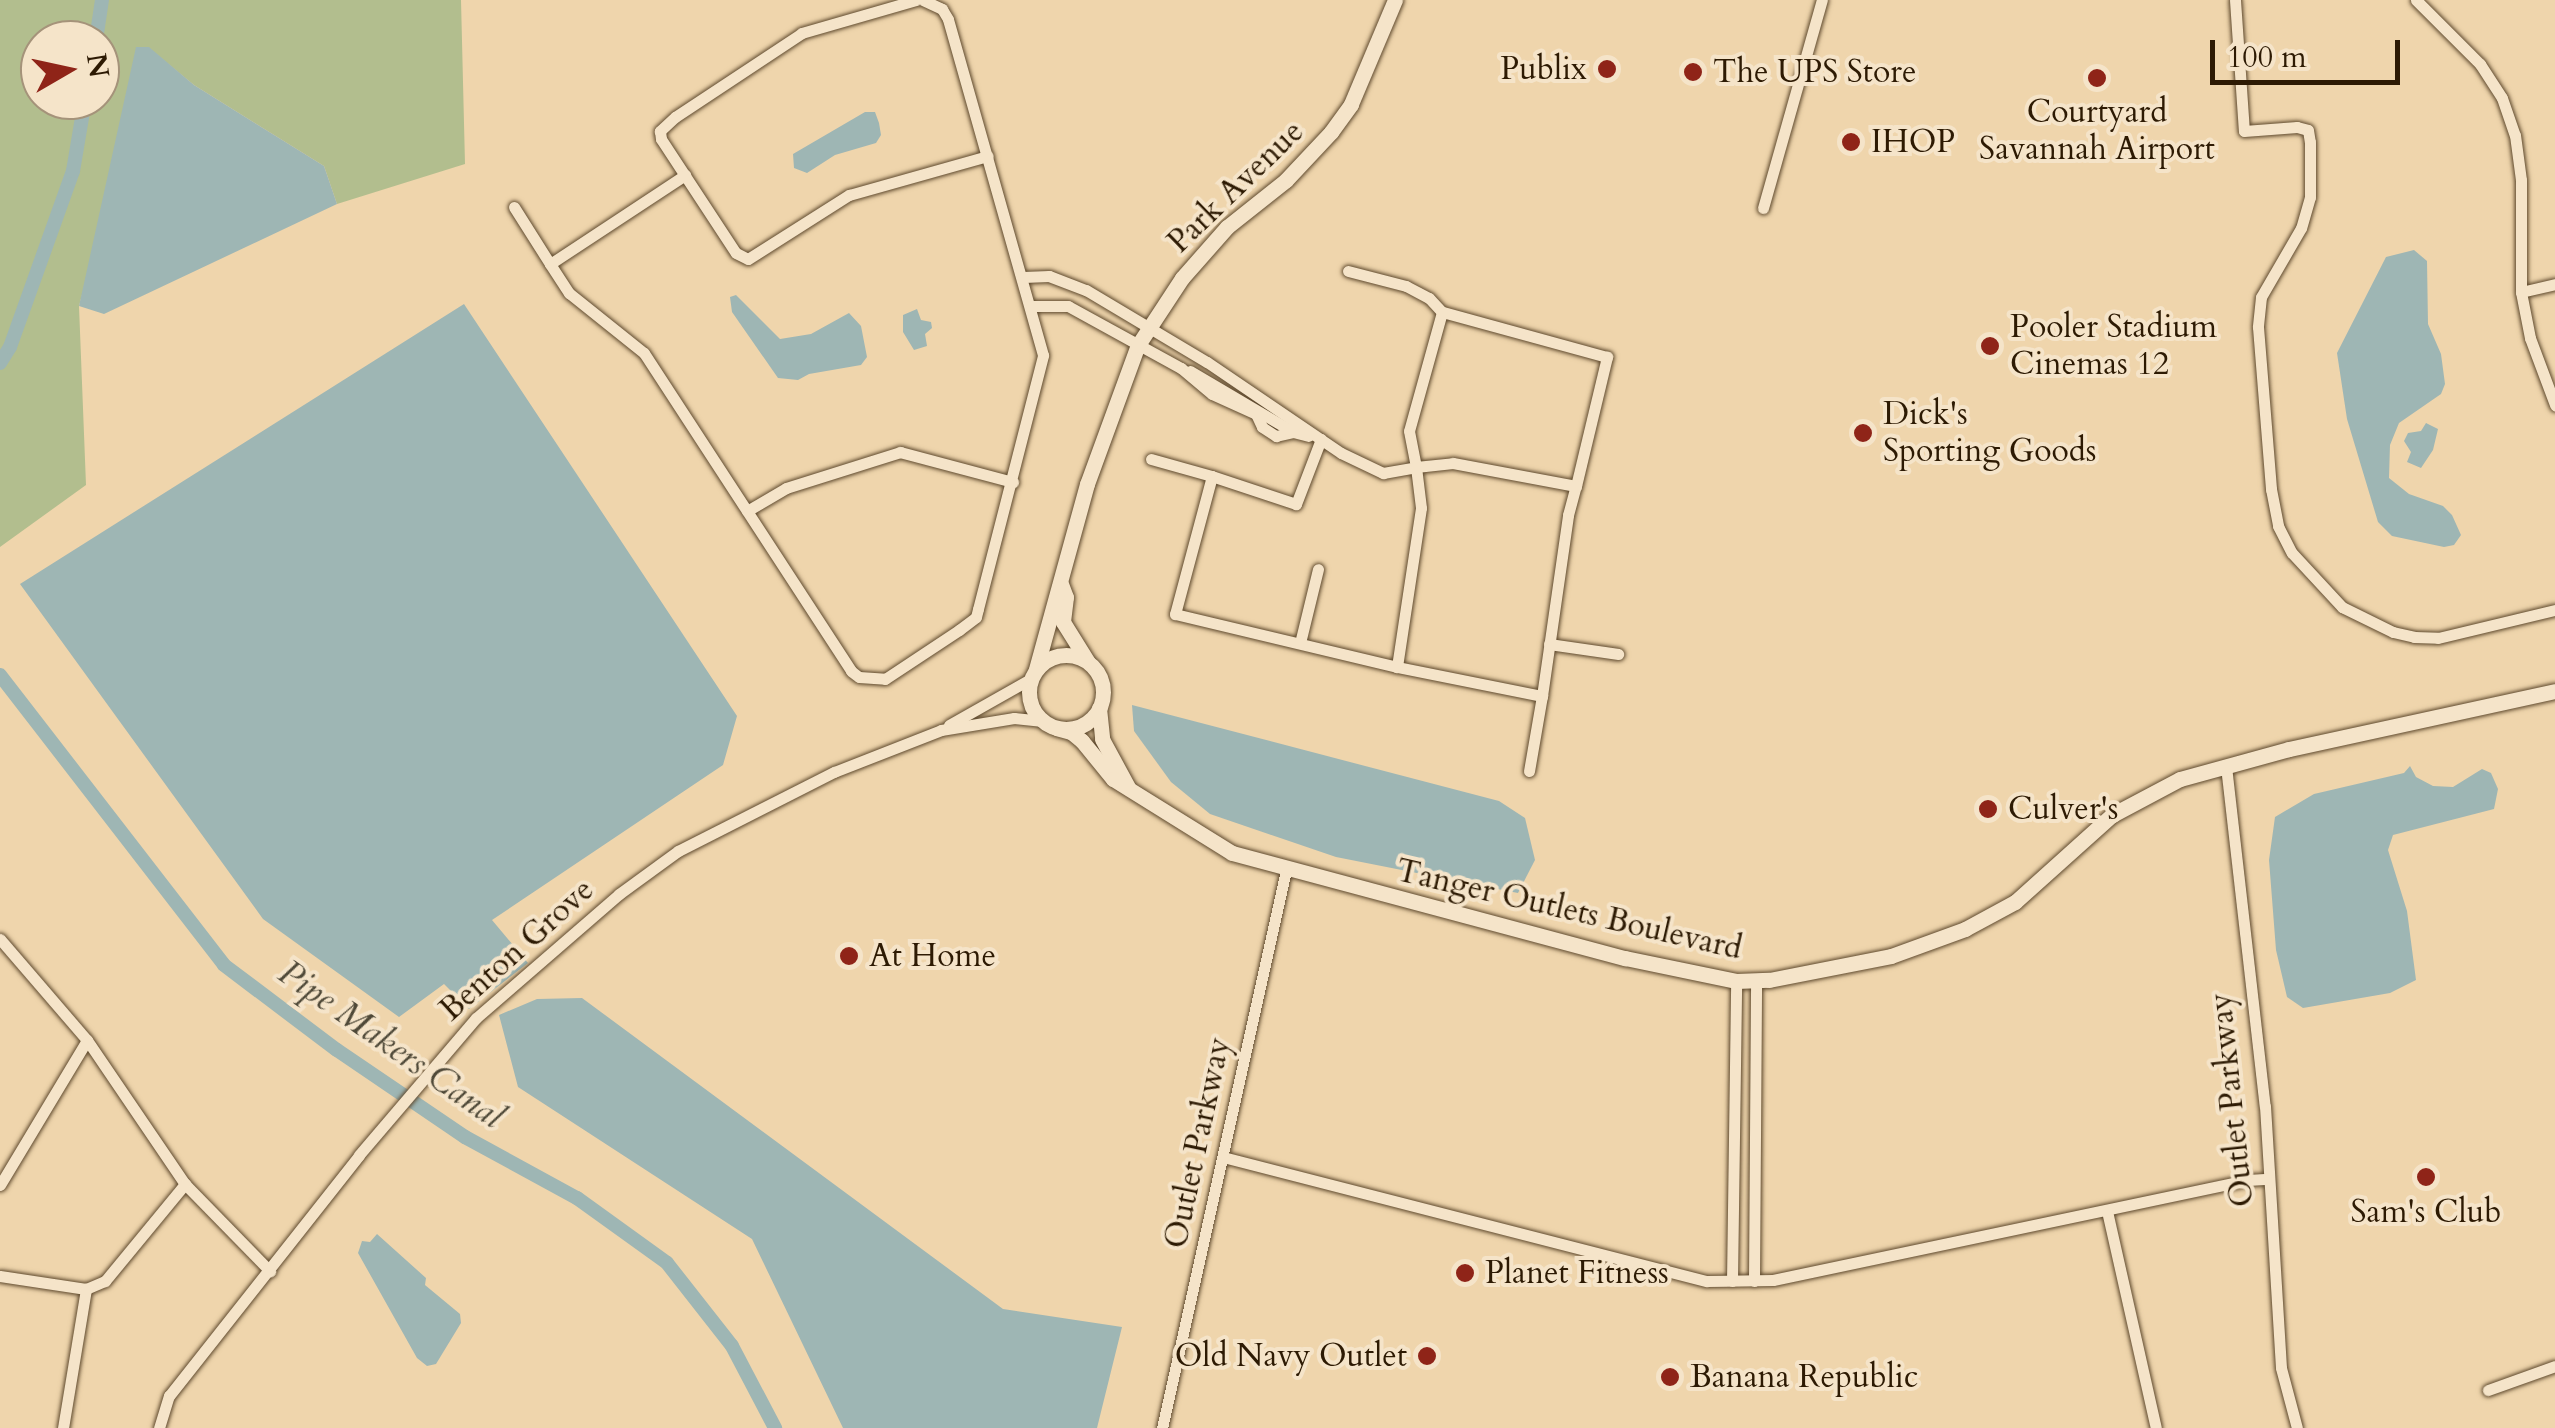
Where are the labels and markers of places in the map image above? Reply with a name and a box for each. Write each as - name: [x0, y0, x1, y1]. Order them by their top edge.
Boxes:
- place label: Publix: [1500, 50, 1587, 88]
- place label: The UPS Store: [1713, 53, 1916, 91]
- marker: Publix: [1596, 58, 1618, 80]
- marker: The UPS Store: [1682, 61, 1704, 83]
- marker: Courtyard Savannah Airport: [2086, 67, 2108, 89]
- place label: Courtyard Savannah Airport: [1979, 94, 2215, 169]
- place label: IHOP: [1871, 123, 1955, 161]
- marker: IHOP: [1840, 131, 1862, 153]
- place label: Pooler Stadium Cinemas 12: [2010, 309, 2217, 384]
- marker: Pooler Stadium Cinemas 12: [1979, 335, 2001, 357]
- place label: Dick's Sporting Goods: [1883, 396, 2097, 471]
- marker: Dick's Sporting Goods: [1852, 422, 1874, 444]
- place label: Culver's: [2008, 790, 2119, 828]
- marker: Culver's: [1977, 798, 1999, 820]
- place label: At Home: [869, 937, 996, 975]
- marker: At Home: [838, 945, 860, 967]
- marker: Sam's Club: [2415, 1166, 2437, 1188]
- place label: Sam's Club: [2351, 1193, 2501, 1231]
- place label: Planet Fitness: [1485, 1254, 1669, 1292]
- marker: Planet Fitness: [1454, 1262, 1476, 1284]
- place label: Old Navy Outlet: [1175, 1337, 1407, 1375]
- marker: Old Navy Outlet: [1416, 1345, 1438, 1367]
- place label: Banana Republic: [1690, 1358, 1918, 1396]
- marker: Banana Republic: [1659, 1366, 1681, 1388]

